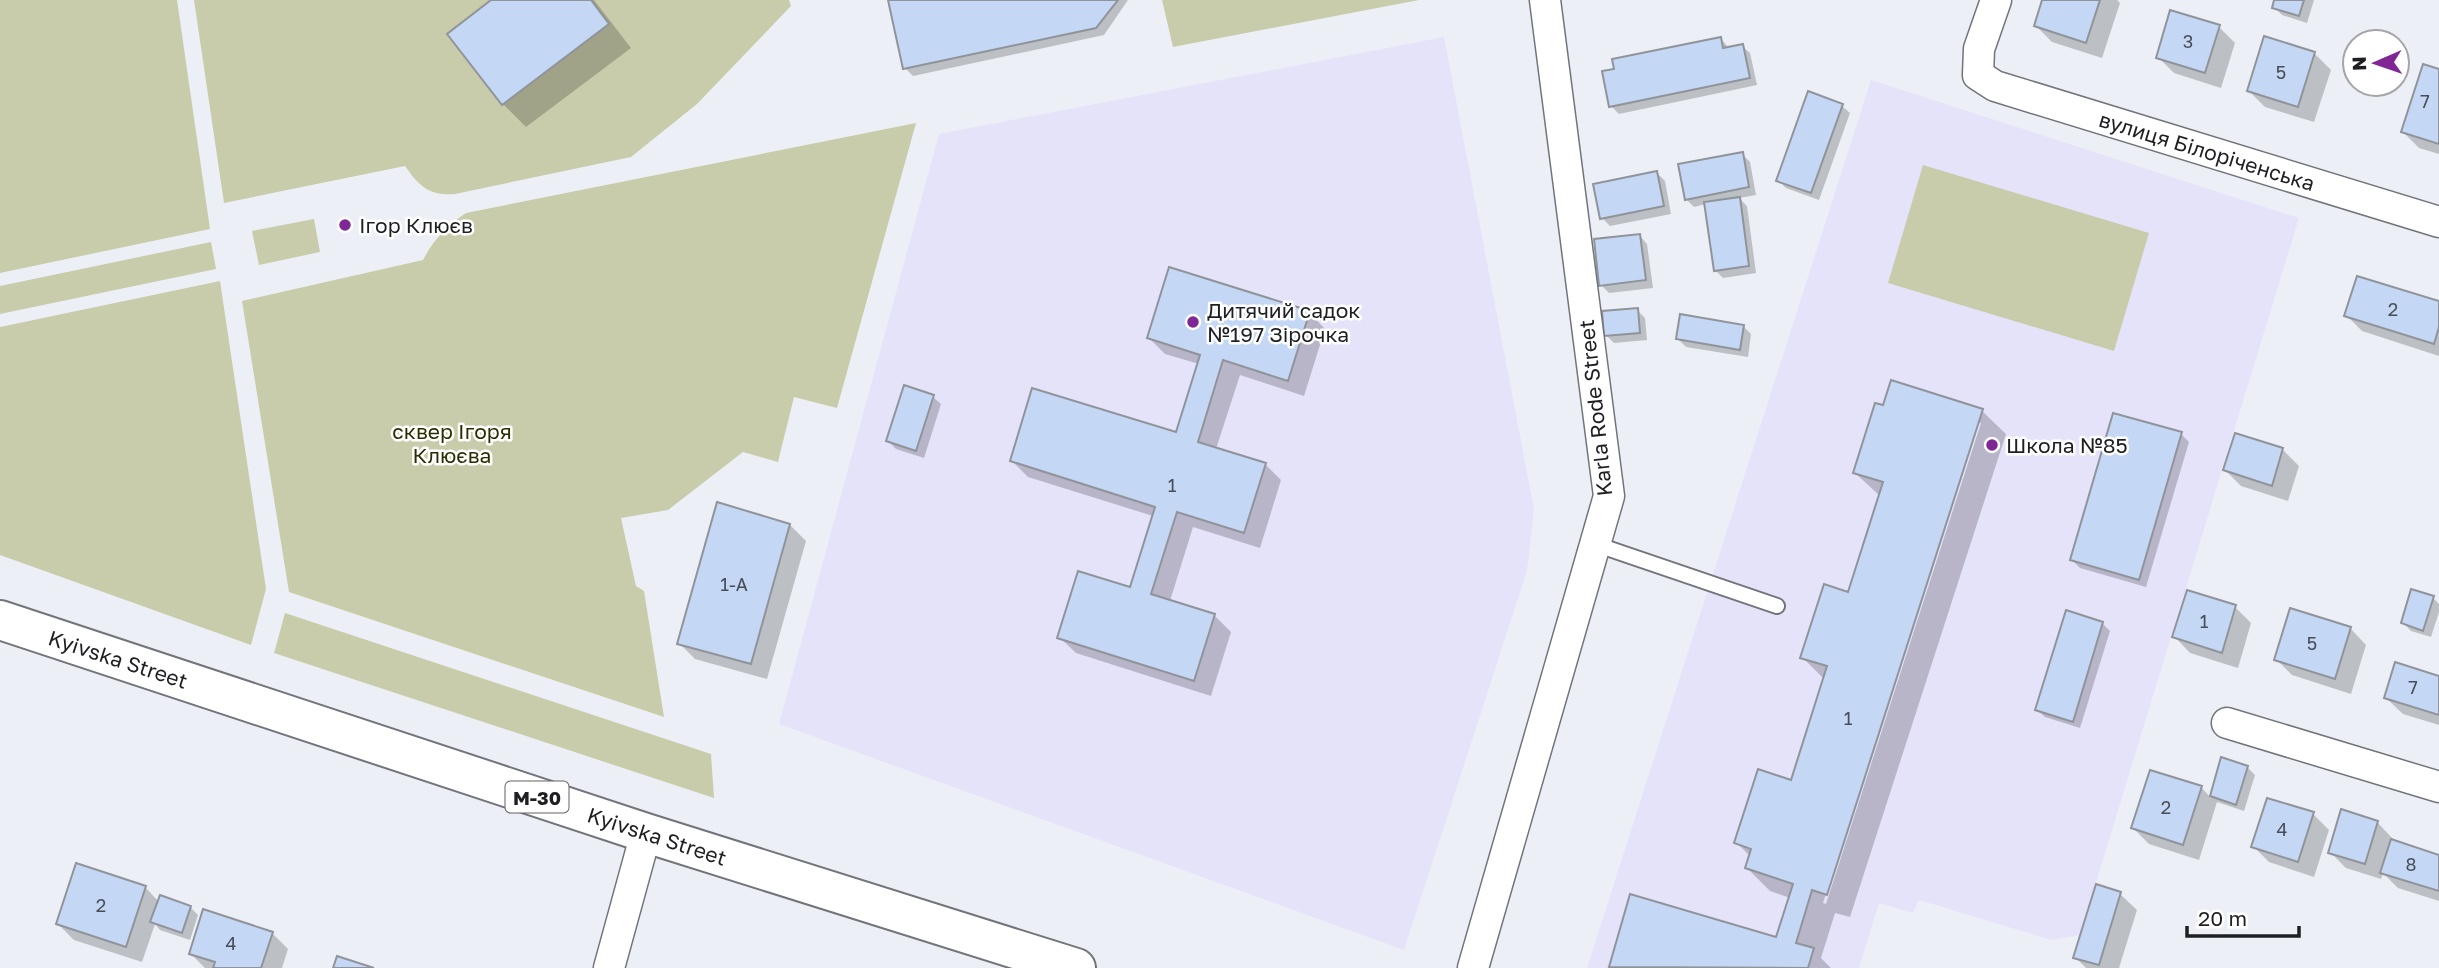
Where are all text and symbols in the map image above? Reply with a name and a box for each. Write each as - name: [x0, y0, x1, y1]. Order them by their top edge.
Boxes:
- north arrow: [2341, 28, 2411, 98]
- house number: 3: [2183, 30, 2193, 52]
- text: N: [2347, 56, 2370, 71]
- house number: 5: [2276, 61, 2286, 83]
- house number: 7: [2420, 90, 2430, 112]
- street label: вулиця Білоріченська: [2096, 106, 2318, 196]
- place label: Ігор Клюєв: [359, 212, 473, 238]
- marker: Ігор Клюєв: [337, 217, 353, 233]
- place label: Дитячий садок №197 Зірочка: [1207, 297, 1360, 347]
- house number: 2: [2388, 298, 2398, 320]
- marker: Дитячий садок №197 Зірочка: [1185, 314, 1201, 330]
- street label: Karla Rode Street: [1573, 318, 1617, 498]
- park label: сквер Ігоря Клюєва: [392, 418, 512, 468]
- place label: Школа №85: [2006, 432, 2128, 458]
- marker: Школа №85: [1984, 437, 2000, 453]
- house number: 1: [1168, 474, 1177, 496]
- house number: 1-А: [720, 573, 748, 595]
- house number: 1: [2200, 610, 2209, 632]
- street label: Kyivska Street: [45, 624, 191, 694]
- house number: 5: [2307, 632, 2317, 654]
- house number: 7: [2408, 676, 2418, 698]
- house number: 1: [1844, 707, 1853, 729]
- road number: М-30: [505, 782, 568, 812]
- house number: 2: [2161, 796, 2171, 818]
- street label: Kyivska Street: [584, 801, 730, 871]
- house number: 4: [2277, 818, 2288, 840]
- house number: 8: [2406, 853, 2416, 875]
- house number: 2: [96, 894, 106, 916]
- scale bar: [2187, 894, 2299, 938]
- text: 20 m: [2198, 905, 2247, 931]
- house number: 4: [226, 932, 237, 954]

